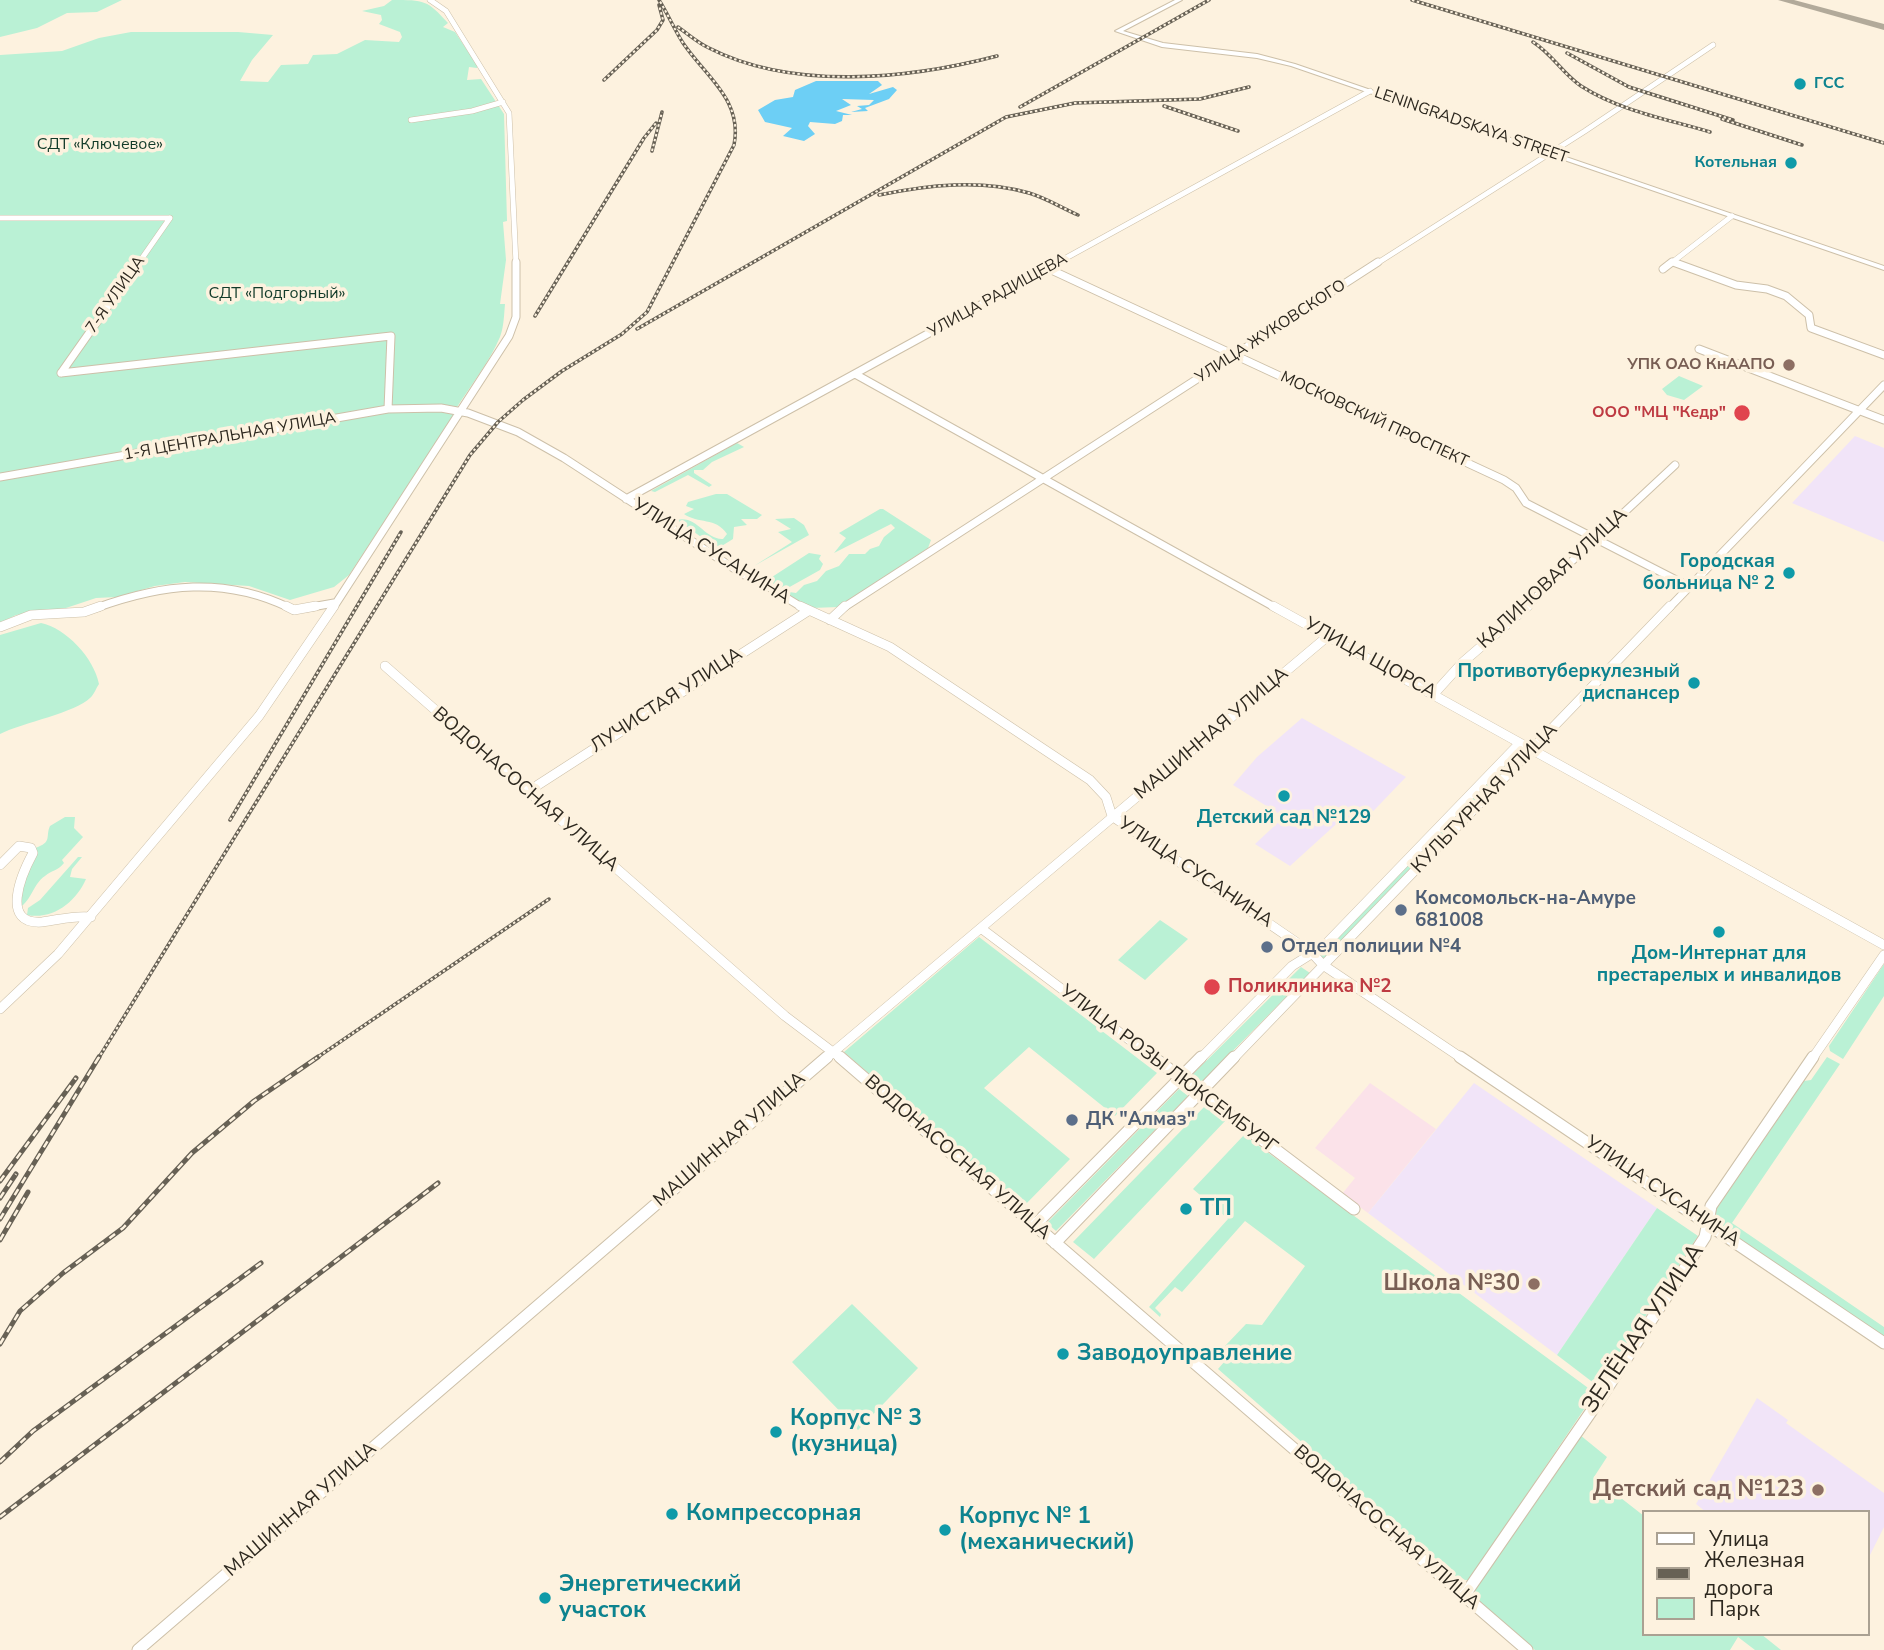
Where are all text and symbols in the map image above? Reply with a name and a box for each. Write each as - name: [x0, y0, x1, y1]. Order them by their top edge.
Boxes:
- place label: ГСС: [1814, 74, 1844, 94]
- marker: ГСС: [1792, 76, 1808, 92]
- street label: LENINGRADSKAYA STREET: [1372, 84, 1570, 168]
- park label: СДТ «Ключевое»: [37, 135, 163, 155]
- place label: Котельная: [1694, 153, 1777, 173]
- marker: Котельная: [1783, 155, 1799, 171]
- street label: УЛИЦА РАДИЩЕВА: [925, 250, 1071, 342]
- street label: 7-Я УЛИЦА: [82, 253, 150, 337]
- street label: УЛИЦА ЖУКОВСКОГО: [1192, 276, 1350, 388]
- park label: СДТ «Подгорный»: [208, 284, 346, 304]
- place label: УПК ОАО КнААПО: [1627, 355, 1775, 375]
- marker: УПК ОАО КнААПО: [1781, 357, 1797, 373]
- street label: МОСКОВСКИЙ ПРОСПЕКТ: [1277, 368, 1471, 472]
- place label: ООО "МЦ "Кедр": [1592, 403, 1726, 423]
- marker: ООО "МЦ "Кедр": [1732, 403, 1752, 423]
- street label: 1-Я ЦЕНТРАЛЬНАЯ УЛИЦА: [122, 409, 338, 465]
- street label: УЛИЦА СУСАНИНА: [628, 494, 794, 610]
- street label: КАЛИНОВАЯ УЛИЦА: [1473, 504, 1633, 654]
- place label: Городская больница № 2: [1643, 551, 1775, 595]
- marker: Городская больница № 2: [1781, 565, 1797, 581]
- street label: УЛИЦА ЩОРСА: [1300, 613, 1440, 705]
- street label: ЛУЧИСТАЯ УЛИЦА: [587, 643, 747, 759]
- place label: Противотуберкулезный диспансер: [1457, 661, 1680, 705]
- street label: МАШИННАЯ УЛИЦА: [1130, 663, 1294, 805]
- marker: Противотуберкулезный диспансер: [1686, 675, 1702, 691]
- street label: ВОДОНАСОСНАЯ УЛИЦА: [427, 703, 623, 877]
- street label: КУЛЬТУРНАЯ УЛИЦА: [1407, 719, 1563, 879]
- marker: Детский сад №129: [1276, 788, 1292, 804]
- place label: Детский сад №129: [1197, 807, 1371, 829]
- street label: УЛИЦА СУСАНИНА: [1113, 813, 1277, 933]
- place label: Комсомольск-на-Амуре 681008: [1415, 888, 1636, 932]
- marker: Комсомольск-на-Амуре 681008: [1393, 902, 1409, 918]
- marker: Дом-Интернат для престарелых и инвалидов: [1711, 924, 1727, 940]
- place label: Отдел полиции №4: [1281, 936, 1461, 958]
- marker: Отдел полиции №4: [1259, 939, 1275, 955]
- place label: Дом-Интернат для престарелых и инвалидов: [1597, 943, 1841, 987]
- place label: Поликлиника №2: [1228, 976, 1392, 998]
- marker: Поликлиника №2: [1202, 977, 1222, 997]
- street label: УЛИЦА РОЗЫ ЛЮКСЕМБУРГ: [1055, 981, 1281, 1159]
- street label: МАШИННАЯ УЛИЦА: [649, 1068, 811, 1212]
- street label: ВОДОНАСОСНАЯ УЛИЦА: [859, 1071, 1055, 1245]
- place label: ДК "Алмаз": [1086, 1109, 1195, 1131]
- marker: ДК "Алмаз": [1064, 1112, 1080, 1128]
- street label: УЛИЦА СУСАНИНА: [1580, 1132, 1744, 1252]
- place label: ТП: [1200, 1195, 1232, 1223]
- marker: ТП: [1178, 1201, 1194, 1217]
- street label: ЗЕЛЁНАЯ УЛИЦА: [1577, 1239, 1711, 1419]
- place label: Школа №30: [1383, 1270, 1520, 1298]
- marker: Школа №30: [1526, 1276, 1542, 1292]
- place label: Заводоуправление: [1077, 1340, 1292, 1368]
- marker: Заводоуправление: [1055, 1346, 1071, 1362]
- place label: Корпус № 3 (кузница): [790, 1405, 922, 1459]
- marker: Корпус № 3 (кузница): [768, 1424, 784, 1440]
- street label: МАШИННАЯ УЛИЦА: [220, 1438, 382, 1582]
- street label: ВОДОНАСОСНАЯ УЛИЦА: [1288, 1441, 1484, 1615]
- place label: Детский сад №123: [1593, 1476, 1804, 1504]
- marker: Детский сад №123: [1810, 1482, 1826, 1498]
- place label: Компрессорная: [686, 1500, 861, 1528]
- place label: Корпус № 1 (механический): [959, 1503, 1135, 1557]
- marker: Компрессорная: [664, 1506, 680, 1522]
- legend: [1643, 1510, 1870, 1636]
- marker: Корпус № 1 (механический): [937, 1522, 953, 1538]
- text: Улица: [1709, 1525, 1769, 1553]
- text: Железная дорога: [1704, 1546, 1805, 1602]
- place label: Энергетический участок: [559, 1571, 741, 1625]
- marker: Энергетический участок: [537, 1590, 553, 1606]
- text: Парк: [1709, 1595, 1760, 1623]

